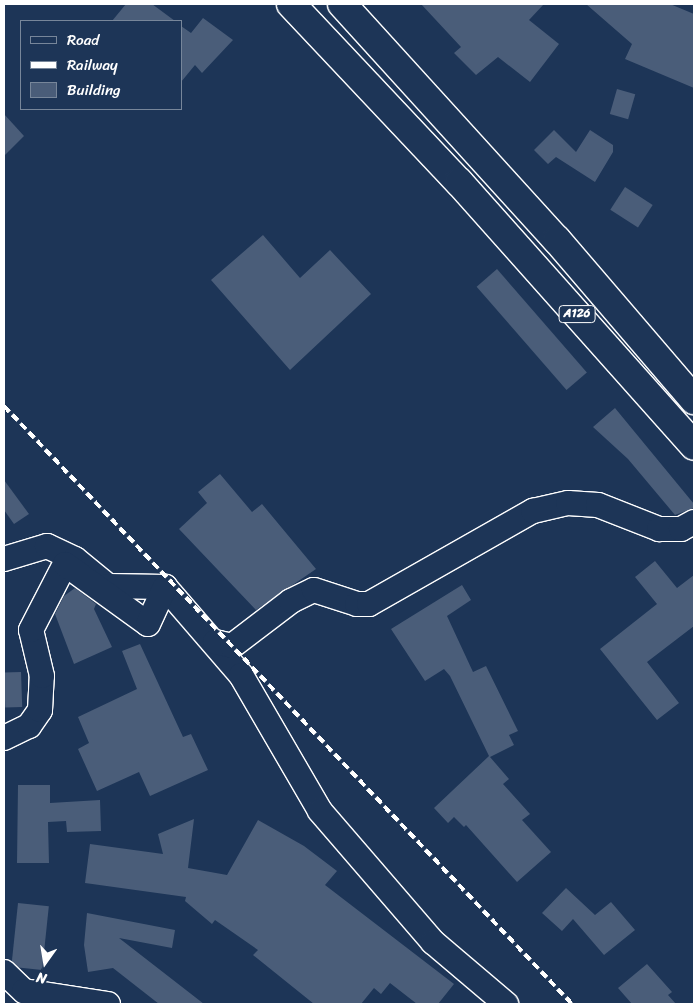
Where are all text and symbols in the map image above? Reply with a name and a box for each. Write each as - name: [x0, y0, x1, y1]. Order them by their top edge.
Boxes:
- legend: [20, 20, 182, 110]
- text: Road: [67, 27, 99, 53]
- text: Railway: [67, 52, 118, 78]
- text: Building: [67, 77, 121, 103]
- road number: A126: [558, 304, 596, 324]
- north arrow: [20, 938, 70, 988]
- text: N: [34, 965, 49, 991]

